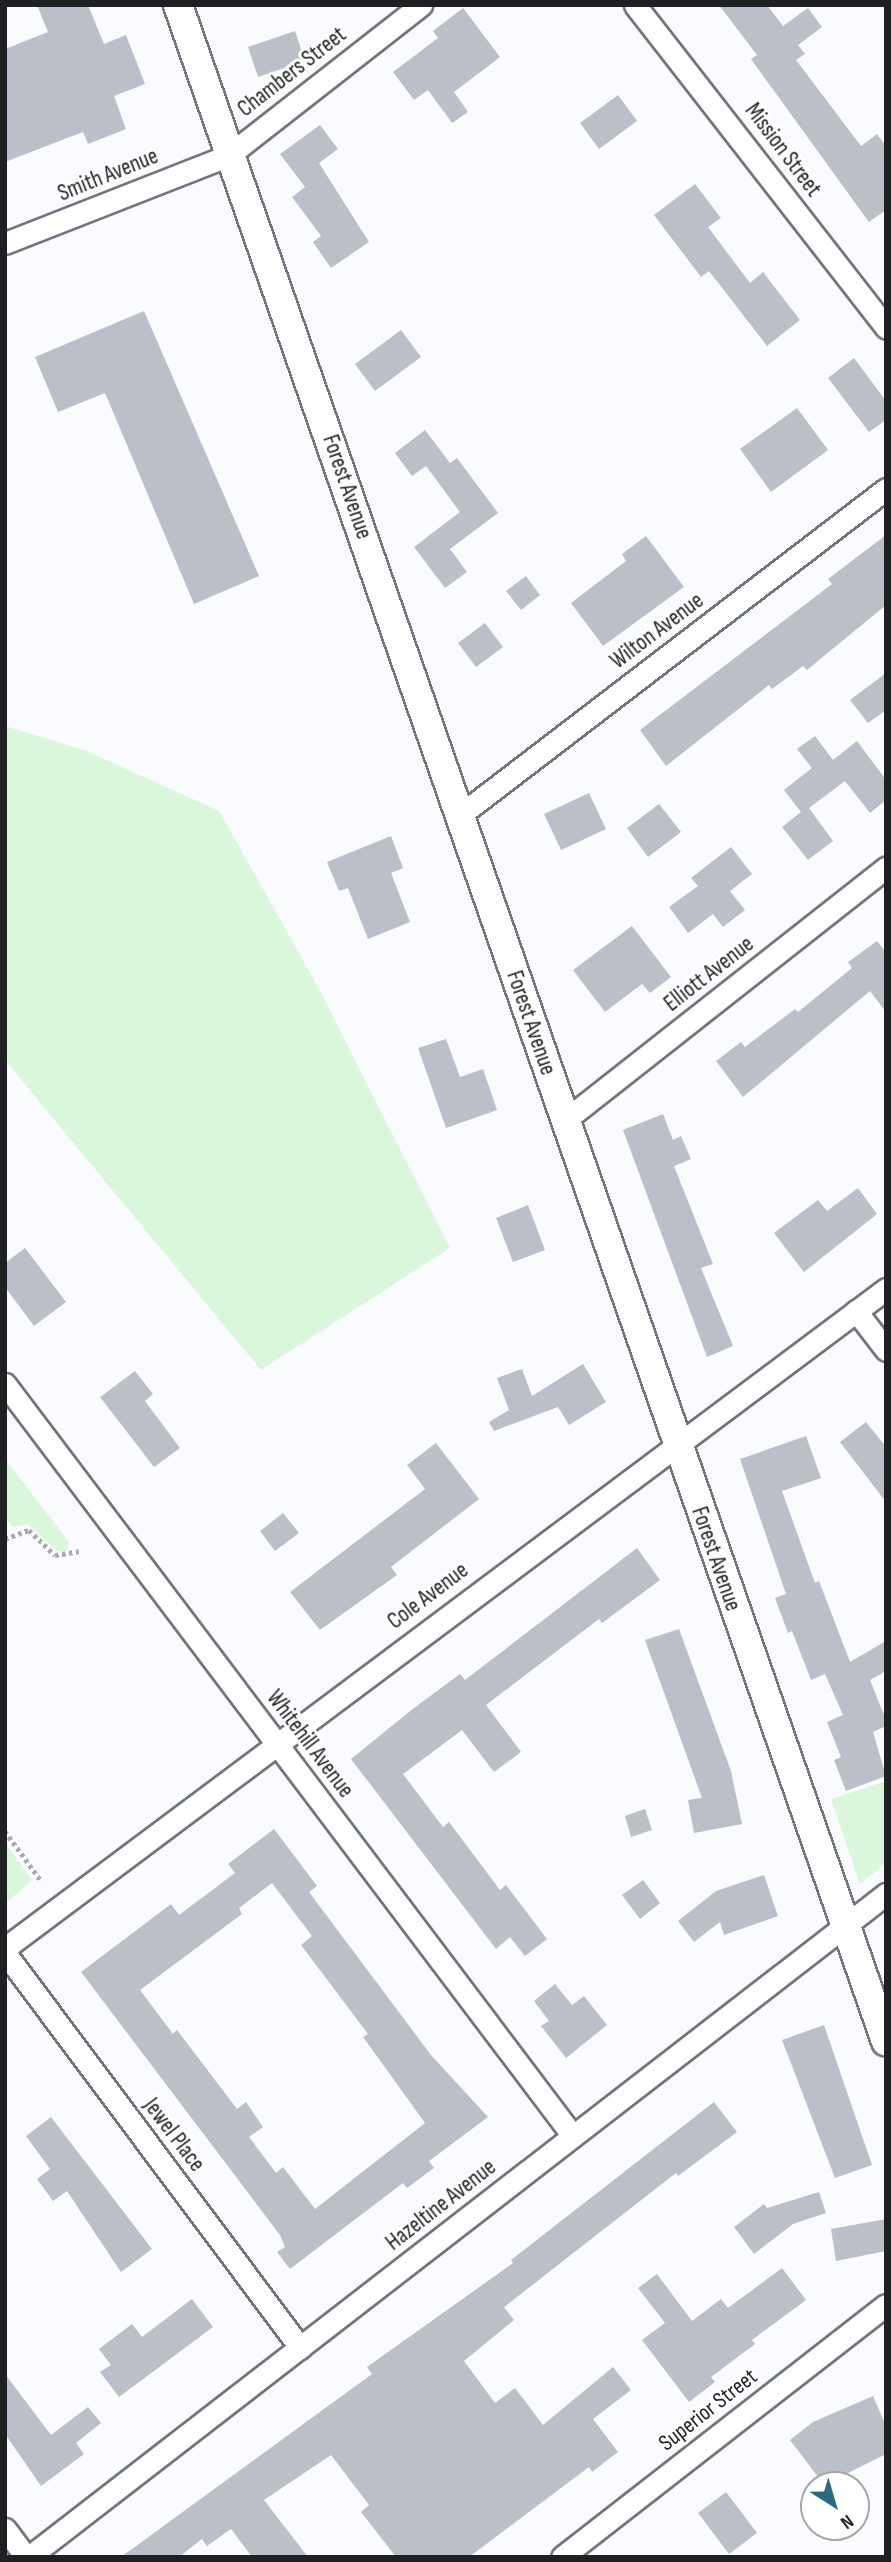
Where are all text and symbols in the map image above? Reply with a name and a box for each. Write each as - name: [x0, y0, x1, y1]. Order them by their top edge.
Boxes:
- street label: Chambers Street: [232, 21, 352, 123]
- street label: Mission Street: [739, 98, 827, 202]
- street label: Smith Avenue: [54, 142, 162, 208]
- street label: Forest Avenue: [316, 431, 378, 543]
- street label: Wilton Avenue: [605, 587, 709, 675]
- street label: Elliott Avenue: [659, 930, 759, 1018]
- street label: Forest Avenue: [500, 967, 562, 1079]
- street label: Forest Avenue: [685, 1503, 747, 1615]
- street label: Cole Avenue: [382, 1557, 474, 1635]
- street label: Whitehill Avenue: [261, 1685, 359, 1803]
- street label: Jewel Place: [137, 2093, 211, 2177]
- street label: Hazeltine Avenue: [380, 2153, 502, 2257]
- street label: Superior Street: [653, 2363, 763, 2457]
- north arrow: [800, 2471, 870, 2541]
- text: N: [836, 2509, 858, 2534]

